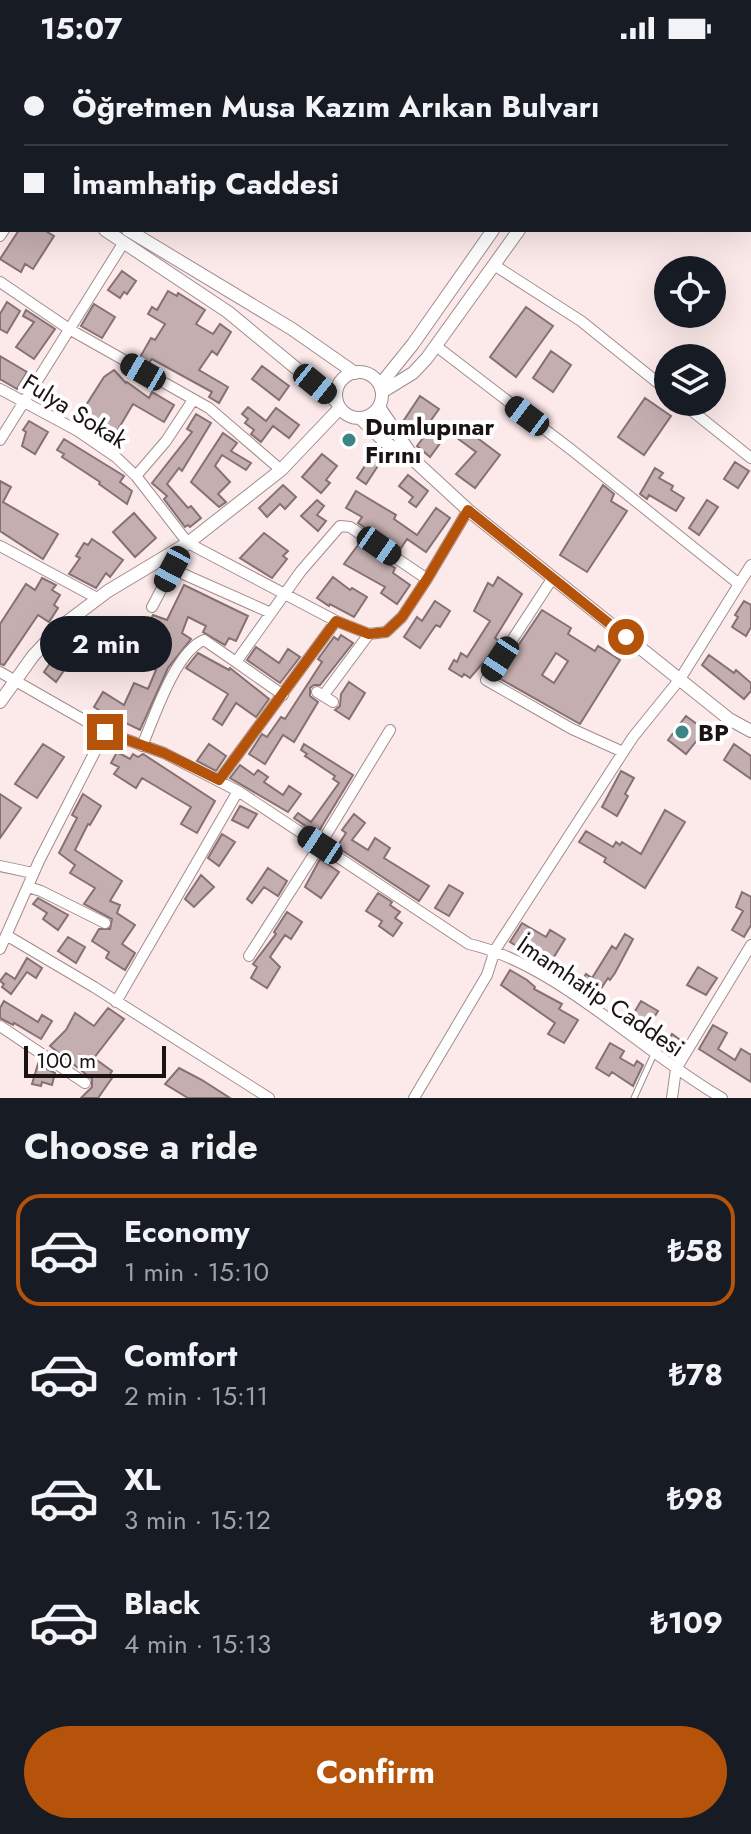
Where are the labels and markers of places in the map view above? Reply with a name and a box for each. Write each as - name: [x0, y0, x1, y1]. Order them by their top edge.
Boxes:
- place label: Dumlupınar Fırını: [365, 409, 495, 472]
- marker: Dumlupınar Fırını: [340, 431, 358, 449]
- place label: BP: [698, 715, 729, 750]
- marker: BP: [673, 723, 691, 741]

